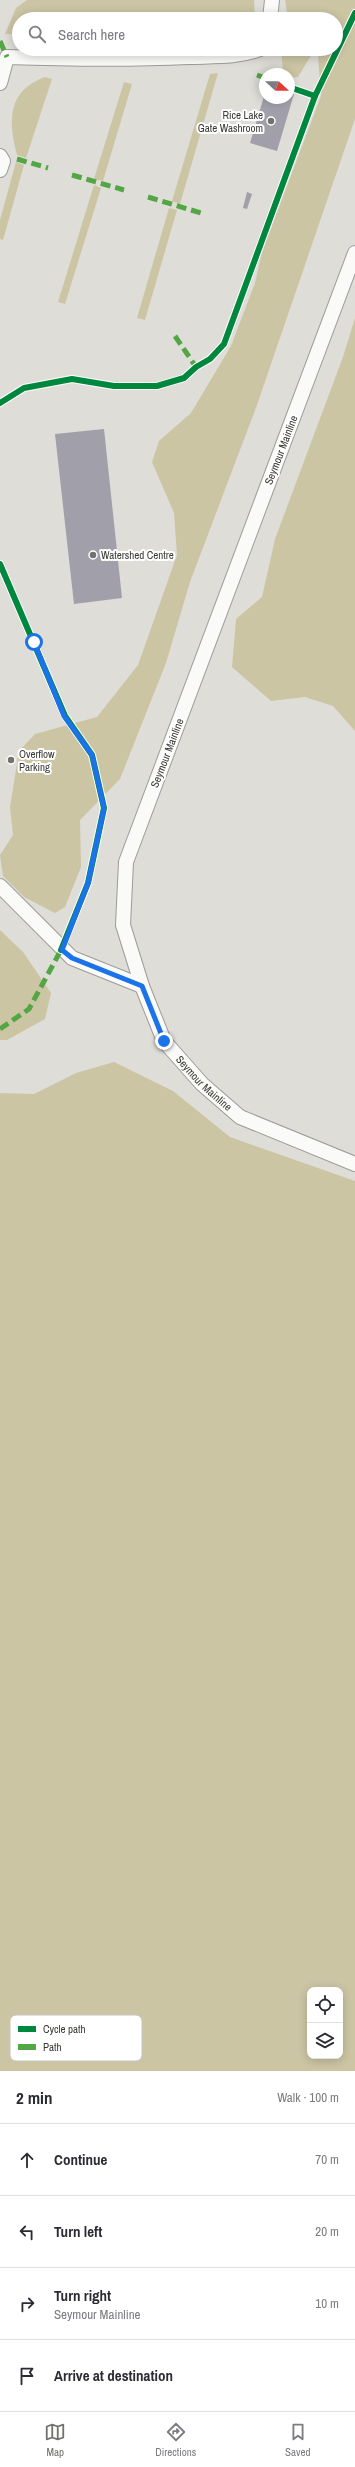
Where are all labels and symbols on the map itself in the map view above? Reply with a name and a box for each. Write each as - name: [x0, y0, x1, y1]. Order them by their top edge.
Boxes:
- north arrow: [259, 68, 295, 104]
- place label: Rice Lake Gate Washroom: [198, 108, 263, 135]
- marker: Rice Lake Gate Washroom: [266, 116, 276, 126]
- street label: Seymour Mainline: [261, 413, 301, 487]
- place label: Watershed Centre: [101, 548, 174, 562]
- marker: Watershed Centre: [88, 550, 98, 560]
- route start: [25, 633, 43, 651]
- street label: Seymour Mainline: [147, 716, 187, 790]
- place label: Overflow Parking: [19, 747, 55, 774]
- marker: Overflow Parking: [6, 755, 16, 765]
- route end: [155, 1032, 173, 1050]
- street label: Seymour Mainline: [173, 1052, 235, 1114]
- legend: [10, 2015, 142, 2061]
- text: Cycle path: [43, 2022, 86, 2036]
- text: Path: [43, 2040, 62, 2054]

